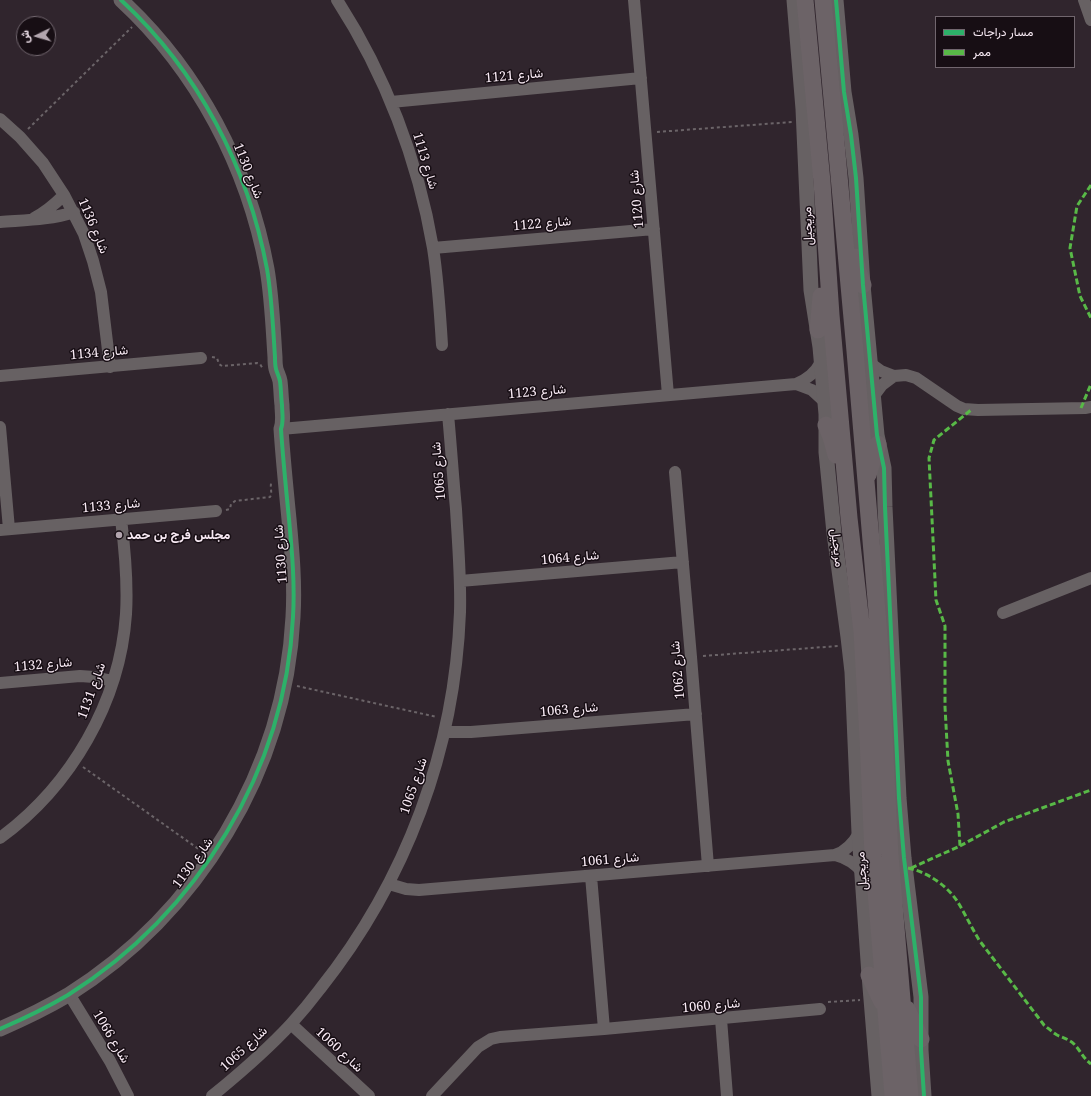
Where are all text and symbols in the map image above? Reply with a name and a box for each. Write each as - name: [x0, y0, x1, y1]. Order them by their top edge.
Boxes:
- north arrow: [16, 16, 56, 56]
- legend: [935, 16, 1075, 68]
- text: مسار دراجات: [973, 23, 1033, 40]
- text: ش: [16, 30, 33, 44]
- text: ممر: [973, 43, 991, 60]
- street label: شارع 1121: [484, 66, 544, 86]
- street label: شارع 1113: [409, 131, 441, 191]
- street label: شارع 1130: [230, 141, 266, 201]
- street label: شارع 1120: [627, 169, 647, 229]
- street label: شارع 1136: [74, 196, 112, 256]
- street label: مريجيل: [800, 206, 816, 246]
- street label: شارع 1122: [512, 214, 572, 234]
- street label: شارع 1134: [69, 343, 129, 363]
- street label: شارع 1123: [507, 382, 567, 402]
- street label: شارع 1065: [429, 441, 449, 501]
- street label: شارع 1133: [81, 496, 141, 516]
- street label: شارع 1130: [271, 524, 291, 584]
- place label: مجلس فرج بن حمد: [127, 527, 230, 543]
- street label: مريجيل: [827, 528, 847, 568]
- marker: مجلس فرج بن حمد: [114, 530, 124, 540]
- street label: شارع 1064: [540, 548, 600, 568]
- street label: شارع 1062: [668, 640, 688, 700]
- street label: شارع 1132: [13, 655, 73, 675]
- street label: شارع 1131: [75, 661, 109, 721]
- street label: شارع 1063: [539, 700, 599, 720]
- street label: شارع 1065: [397, 756, 431, 816]
- street label: شارع 1130: [169, 835, 217, 891]
- street label: شارع 1061: [580, 850, 640, 870]
- street label: مريجيل: [853, 851, 871, 891]
- street label: شارع 1060: [681, 996, 741, 1016]
- street label: شارع 1066: [89, 1008, 133, 1066]
- street label: شارع 1065: [217, 1023, 271, 1075]
- street label: شارع 1060: [312, 1024, 366, 1076]

